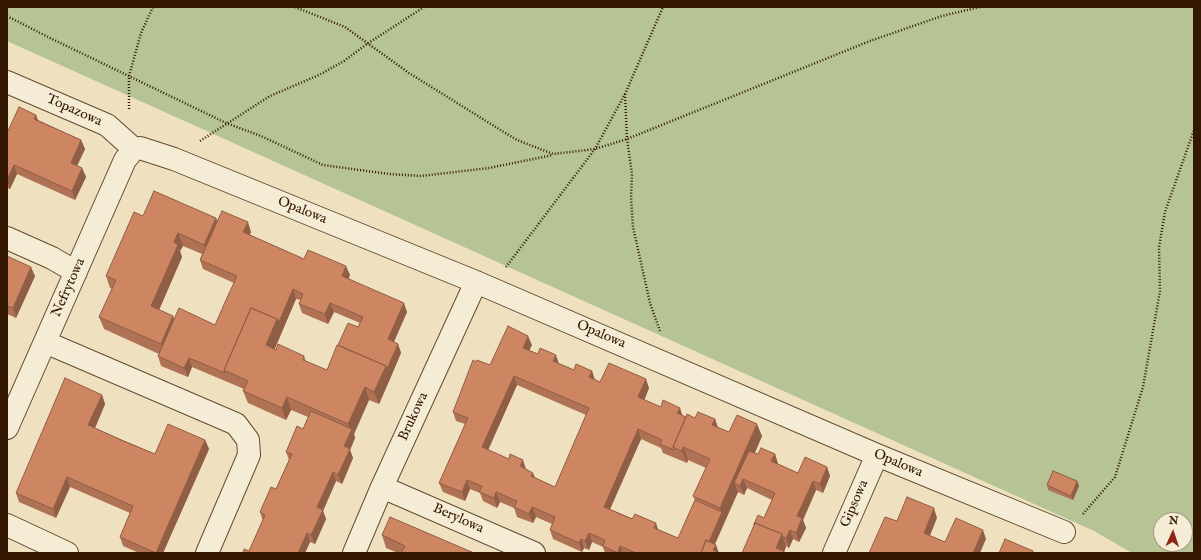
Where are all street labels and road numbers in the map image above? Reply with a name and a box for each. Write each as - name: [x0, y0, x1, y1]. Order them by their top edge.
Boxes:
- street label: Topazowa: [44, 91, 104, 131]
- street label: Opalowa: [275, 194, 329, 228]
- street label: Nefrytowa: [49, 256, 89, 320]
- street label: Opalowa: [574, 317, 628, 353]
- street label: Brukowa: [395, 390, 433, 444]
- street label: Opalowa: [871, 446, 925, 482]
- street label: Gipsowa: [837, 478, 873, 530]
- street label: Berylowa: [430, 500, 486, 538]

